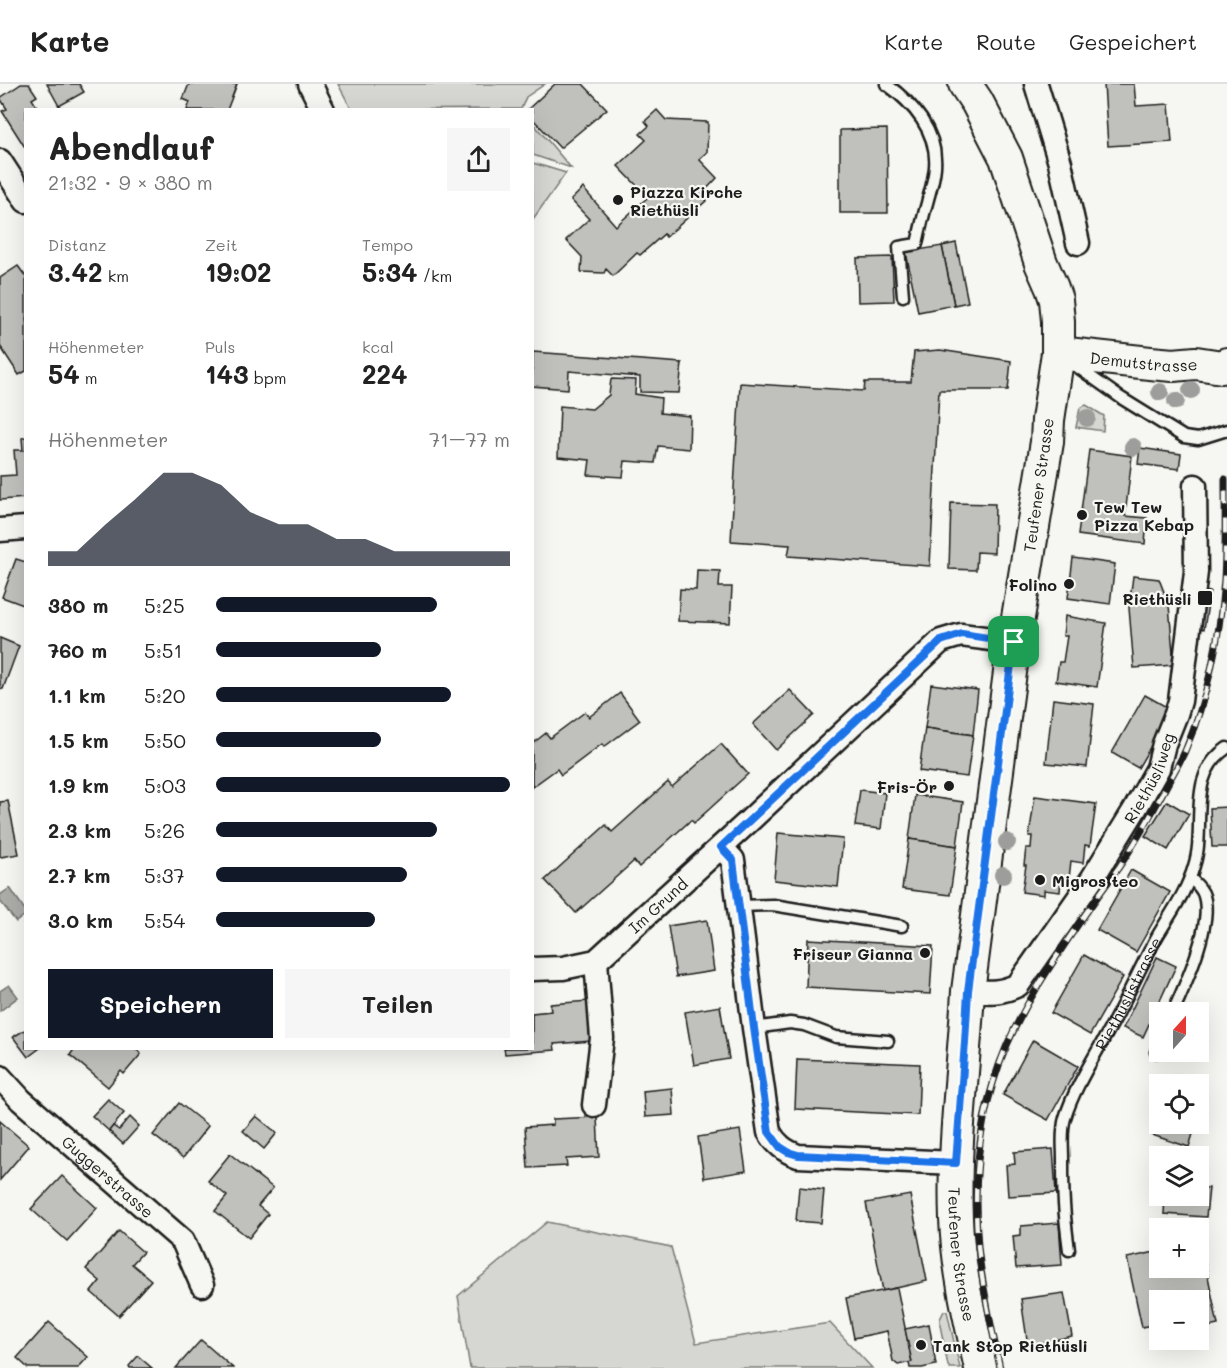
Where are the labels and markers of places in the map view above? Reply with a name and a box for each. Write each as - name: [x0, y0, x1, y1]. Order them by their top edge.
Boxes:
- place label: Piazza Kirche Riethüsli: [630, 181, 743, 220]
- marker: Piazza Kirche Riethüsli: [611, 193, 625, 207]
- place label: Tew Tew Pizza Kebap: [1094, 496, 1194, 535]
- marker: Tew Tew Pizza Kebap: [1075, 508, 1089, 522]
- place label: Folino: [1008, 574, 1057, 595]
- marker: Folino: [1062, 577, 1076, 591]
- place label: Riethüsli: [1123, 588, 1192, 609]
- marker: Riethüsli: [1196, 589, 1214, 607]
- pin: [988, 616, 1039, 667]
- place label: Fris-Ör: [877, 776, 937, 797]
- marker: Fris-Ör: [942, 779, 956, 793]
- place label: Migros teo: [1052, 870, 1138, 891]
- marker: Migros teo: [1033, 873, 1047, 887]
- place label: Friseur Gianna: [792, 943, 913, 964]
- marker: Friseur Gianna: [918, 946, 932, 960]
- place label: Tank Stop Riethüsli: [933, 1335, 1088, 1356]
- marker: Tank Stop Riethüsli: [914, 1338, 928, 1352]

